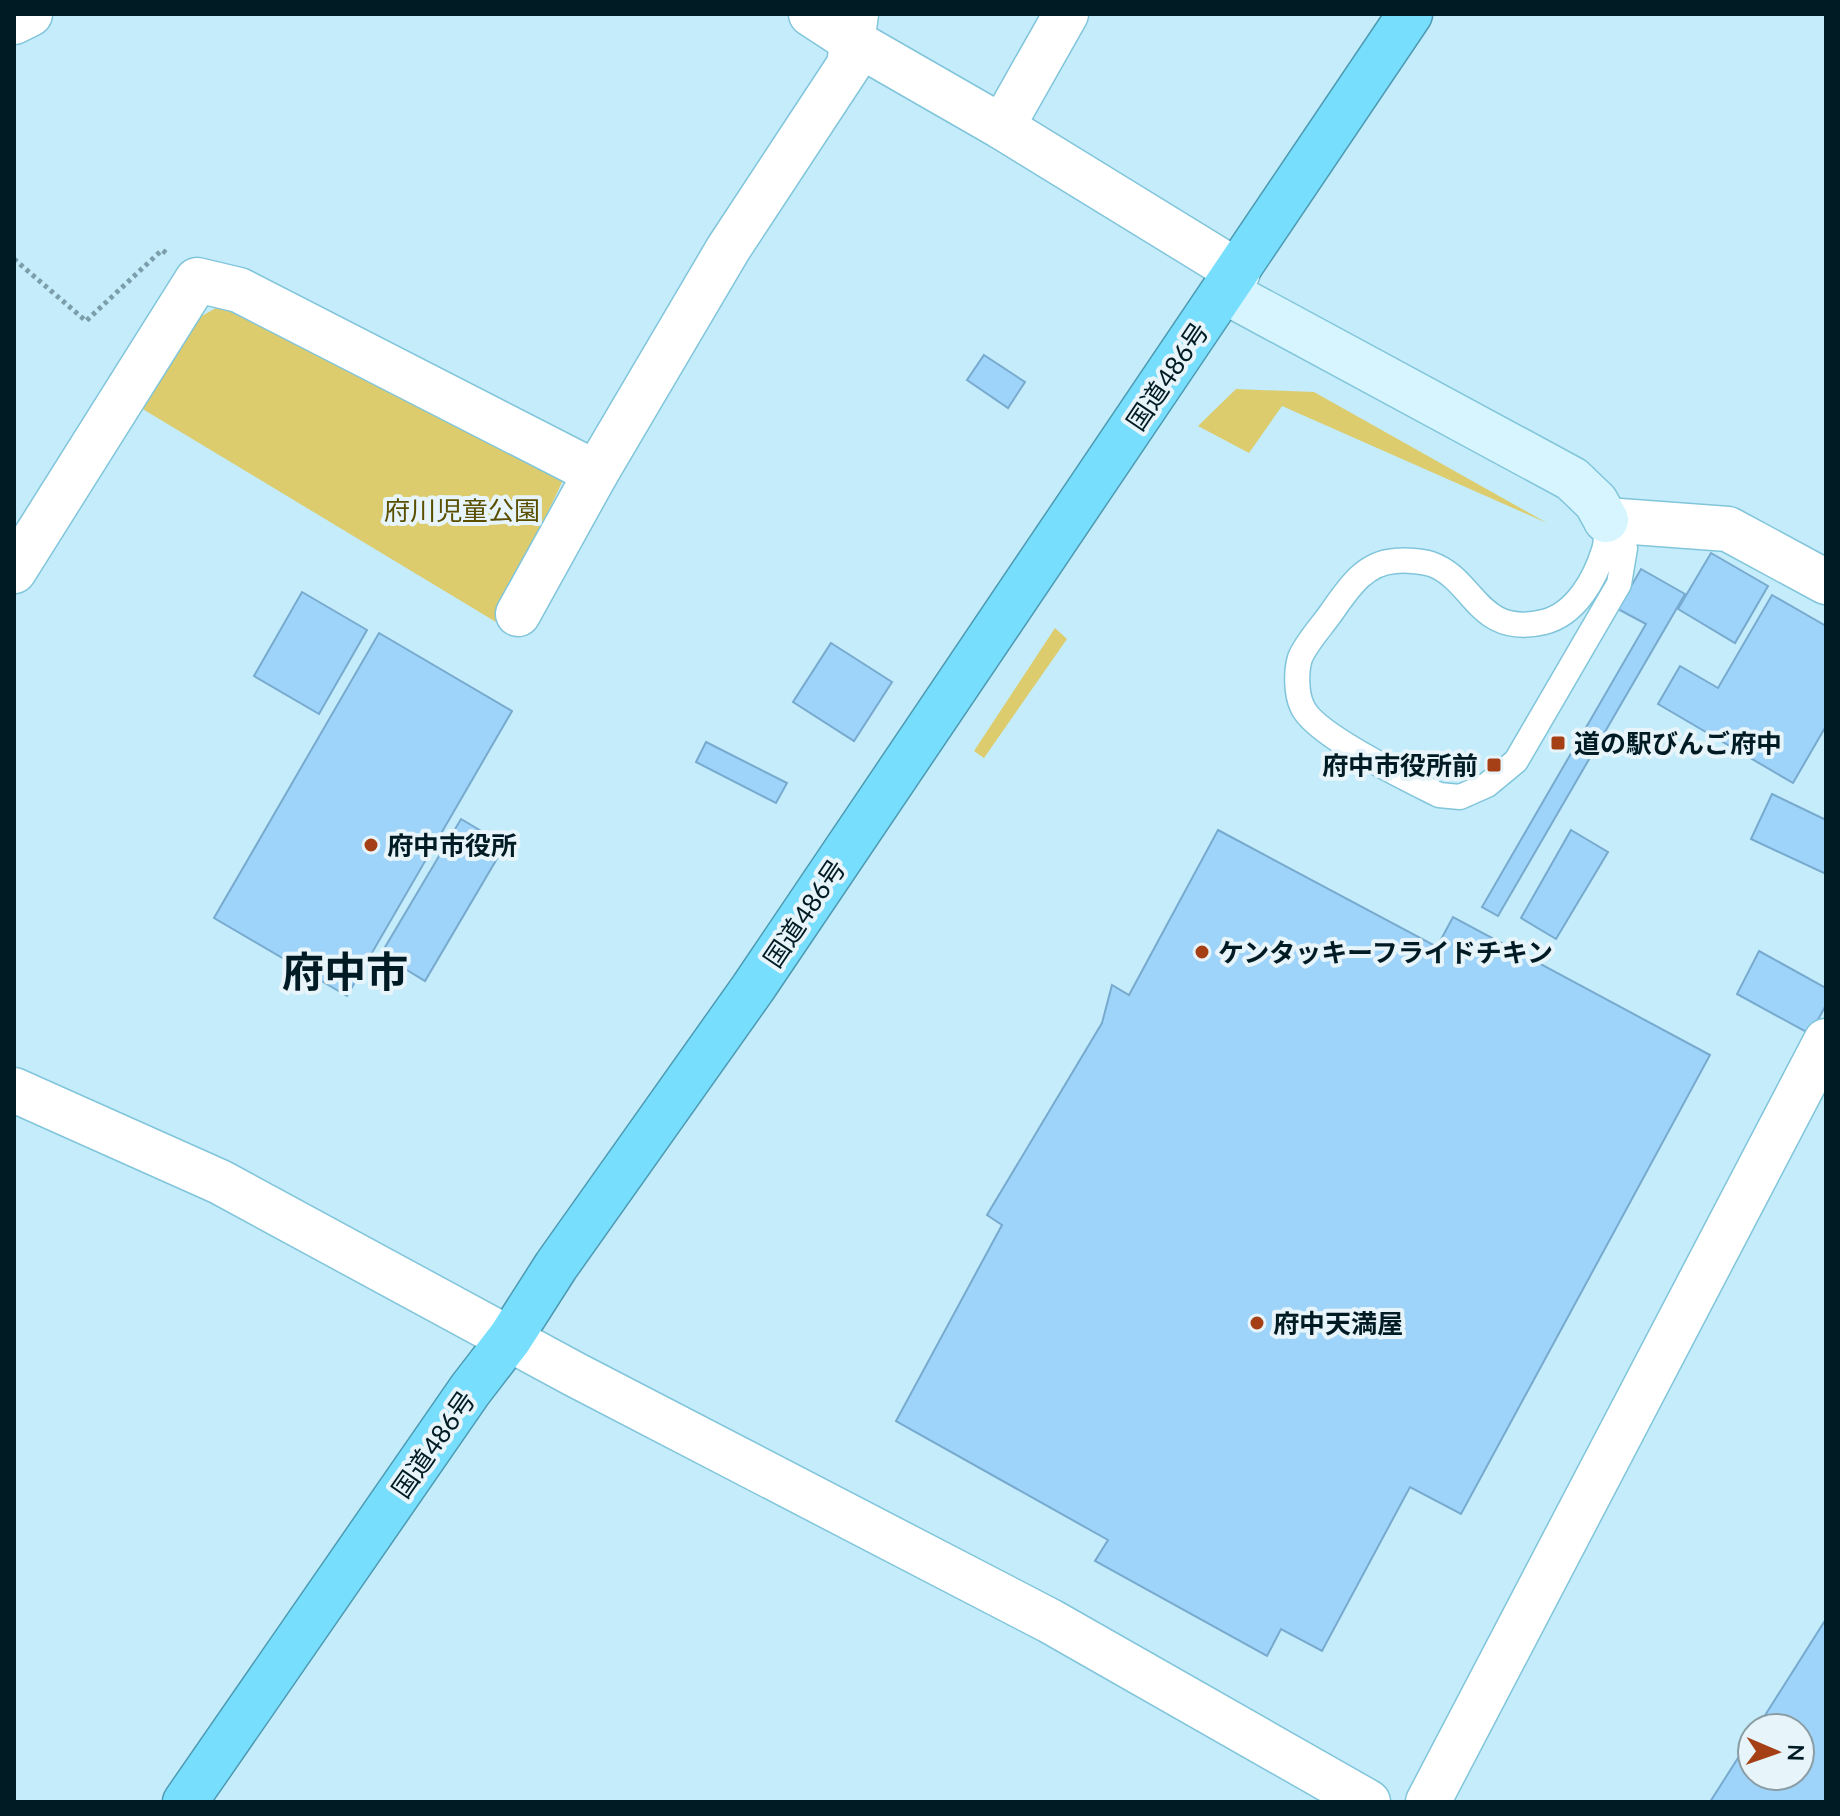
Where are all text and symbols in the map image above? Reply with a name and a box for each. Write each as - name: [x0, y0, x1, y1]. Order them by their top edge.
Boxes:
- street label: 国道486号: [1119, 316, 1215, 436]
- park label: 府川児童公園: [384, 494, 540, 526]
- place label: 道の駅びんご府中: [1574, 727, 1782, 759]
- marker: 道の駅びんご府中: [1549, 734, 1567, 752]
- place label: 府中市役所前: [1322, 749, 1478, 781]
- marker: 府中市役所前: [1485, 756, 1503, 774]
- place label: 府中市役所: [387, 829, 517, 861]
- marker: 府中市役所: [362, 836, 380, 854]
- street label: 国道486号: [756, 853, 852, 973]
- place label: ケンタッキーフライドチキン: [1218, 936, 1553, 968]
- marker: ケンタッキーフライドチキン: [1193, 943, 1211, 961]
- district label: 府中市: [282, 946, 408, 996]
- place label: 府中天満屋: [1273, 1307, 1403, 1339]
- marker: 府中天満屋: [1248, 1314, 1266, 1332]
- street label: 国道486号: [385, 1384, 481, 1504]
- north arrow: [1736, 1712, 1816, 1792]
- text: N: [1783, 1744, 1810, 1762]

